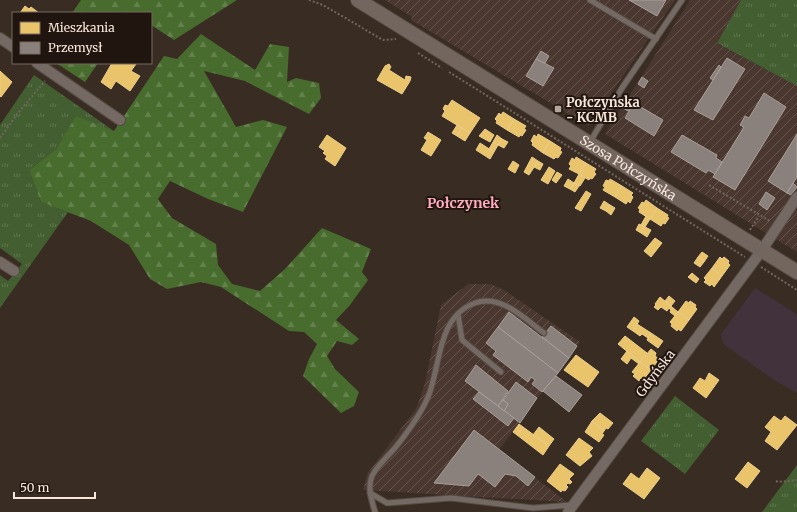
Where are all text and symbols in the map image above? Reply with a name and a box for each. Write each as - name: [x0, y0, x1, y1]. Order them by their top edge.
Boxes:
- legend: [12, 12, 152, 64]
- text: Mieszkania: [48, 20, 115, 35]
- text: Przemysł: [48, 40, 102, 55]
- place label: Połczyńska - KCMB: [566, 94, 640, 126]
- marker: Połczyńska - KCMB: [553, 104, 563, 114]
- street label: Szosa Połczyńska: [577, 132, 680, 204]
- district label: Połczynek: [427, 194, 500, 212]
- street label: Gdyńska: [632, 346, 679, 400]
- scale bar: [14, 474, 95, 500]
- text: 50 m: [20, 480, 49, 495]

